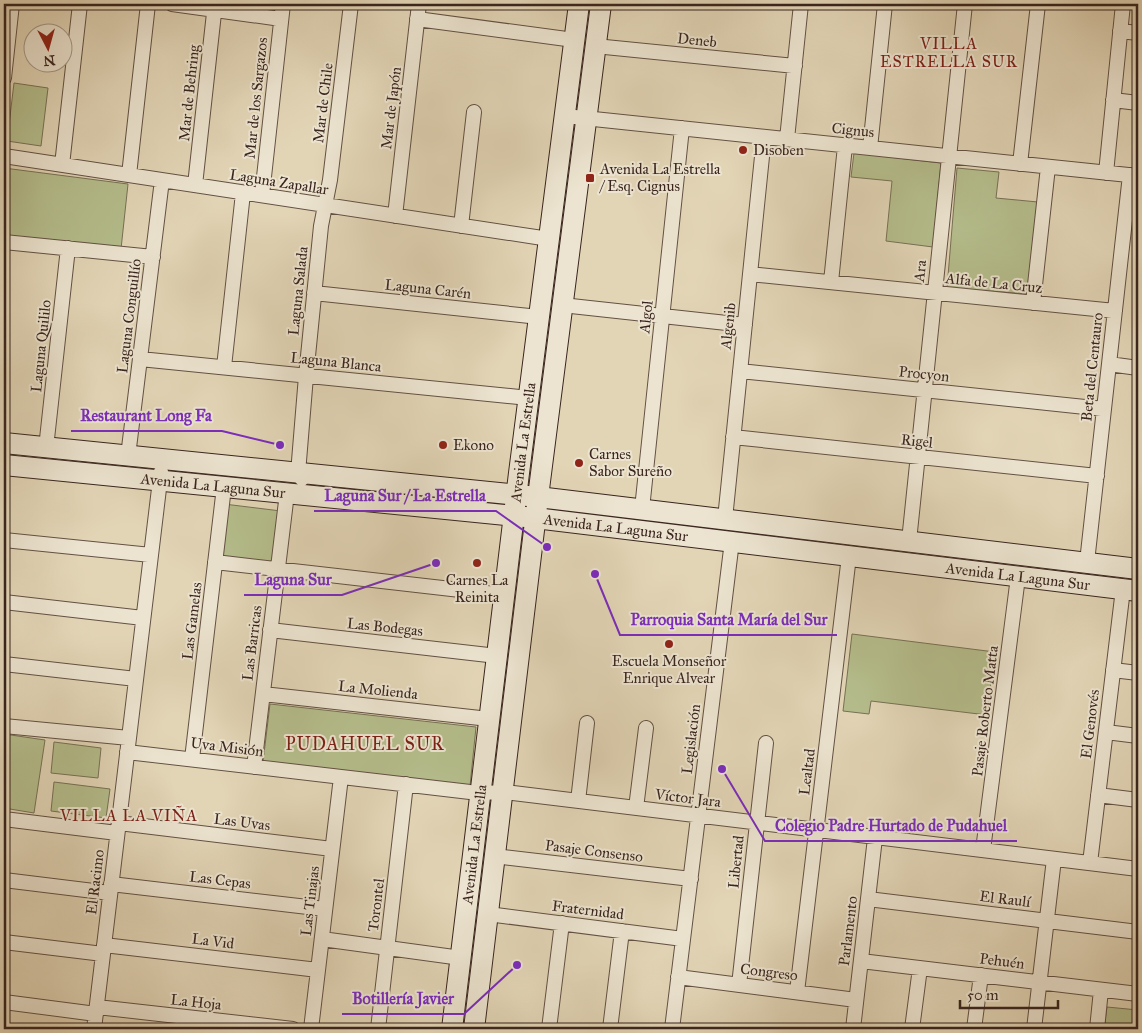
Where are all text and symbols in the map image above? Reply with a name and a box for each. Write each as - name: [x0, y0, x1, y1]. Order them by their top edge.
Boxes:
- north arrow: [22, 22, 72, 72]
- street label: Deneb: [676, 29, 718, 51]
- district label: VILLA ESTRELLA SUR: [880, 34, 1018, 71]
- street label: Mar de los Sargazos: [241, 36, 271, 160]
- street label: Mar de Behring: [175, 43, 203, 142]
- text: N: [42, 51, 56, 70]
- street label: Mar de Chile: [309, 62, 337, 144]
- street label: Mar de Japón: [377, 66, 406, 150]
- street label: Cignus: [831, 119, 875, 141]
- place label: Disoben: [753, 141, 804, 159]
- marker: Disoben: [737, 144, 749, 156]
- place label: Avenida La Estrella / Esq. Cignus: [599, 160, 721, 196]
- street label: Laguna Zapallar: [228, 165, 330, 199]
- marker: Avenida La Estrella / Esq. Cignus: [584, 172, 596, 184]
- street label: Laguna Salada: [284, 245, 312, 336]
- street label: Laguna Conguillío: [113, 257, 145, 374]
- street label: Ara: [910, 258, 930, 284]
- street label: Alfa de La Cruz: [944, 269, 1043, 297]
- street label: Laguna Carén: [384, 276, 472, 302]
- street label: Laguna Quililo: [27, 299, 55, 393]
- street label: Algol: [635, 299, 657, 335]
- street label: Algenib: [716, 302, 739, 351]
- street label: Beta del Centauro: [1077, 311, 1107, 422]
- street label: Laguna Blanca: [290, 348, 383, 376]
- street label: Procyon: [898, 362, 950, 386]
- street label: Avenida La Estrella: [506, 381, 540, 504]
- callout: Restaurant Long Fa: [71, 400, 222, 431]
- text: Restaurant Long Fa: [80, 406, 213, 426]
- street label: Rigel: [900, 430, 935, 452]
- place label: Ekono: [453, 436, 494, 454]
- marker: Ekono: [437, 439, 449, 451]
- place label: Carnes Sabor Sureño: [589, 445, 672, 480]
- marker: Carnes Sabor Sureño: [573, 457, 585, 469]
- street label: Avenida La Laguna Sur: [139, 470, 287, 502]
- callout: Laguna Sur / La Estrella: [314, 480, 496, 511]
- text: Laguna Sur / La Estrella: [324, 486, 487, 506]
- street label: Avenida La Laguna Sur: [542, 510, 689, 545]
- marker: Carnes La Reinita: [471, 557, 483, 569]
- street label: Avenida La Laguna Sur: [944, 559, 1091, 594]
- callout: Laguna Sur: [244, 564, 342, 595]
- text: Laguna Sur: [254, 570, 333, 590]
- place label: Carnes La Reinita: [446, 571, 509, 606]
- street label: Las Gamelas: [178, 581, 206, 661]
- street label: Las Barricas: [238, 604, 266, 682]
- callout: Parroquia Santa María del Sur: [620, 604, 837, 635]
- text: Parroquia Santa María del Sur: [631, 610, 828, 630]
- street label: Las Bodegas: [346, 614, 424, 640]
- marker: Escuela Monseñor Enrique Alvear: [663, 638, 675, 650]
- street label: Pasaje Roberto Matta: [968, 644, 1002, 778]
- place label: Escuela Monseñor Enrique Alvear: [612, 652, 727, 688]
- street label: La Molienda: [337, 677, 419, 703]
- street label: El Genovés: [1077, 688, 1103, 760]
- street label: Legislación: [678, 703, 704, 775]
- district label: PUDAHUEL SUR: [285, 733, 445, 755]
- street label: Uva Misión: [190, 734, 264, 760]
- street label: Lealtad: [795, 747, 819, 796]
- street label: Avenida La Estrella: [458, 783, 490, 906]
- street label: Víctor Jara: [653, 785, 723, 812]
- district label: VILLA LA VIÑA: [59, 805, 198, 825]
- street label: Las Uvas: [213, 810, 271, 834]
- callout: Colegio Padre Hurtado de Pudahuel: [765, 810, 1017, 841]
- text: Colegio Padre Hurtado de Pudahuel: [775, 816, 1008, 836]
- street label: Libertad: [724, 834, 748, 890]
- street label: Pasaje Consenso: [544, 836, 644, 866]
- street label: El Racimo: [82, 848, 108, 916]
- street label: Las Tinajas: [297, 865, 323, 937]
- street label: Las Cepas: [188, 867, 252, 893]
- street label: Torontel: [364, 876, 388, 933]
- street label: El Raulí: [979, 887, 1032, 911]
- street label: Parlamento: [835, 895, 861, 967]
- street label: Fraternidad: [551, 897, 625, 923]
- street label: La Vid: [191, 929, 236, 953]
- street label: Pehuén: [979, 949, 1025, 973]
- street label: Congreso: [739, 960, 799, 985]
- scale bar: [960, 978, 1057, 1010]
- callout: Botillería Javier: [342, 983, 464, 1014]
- text: 50 m: [967, 986, 999, 1004]
- text: Botillería Javier: [352, 989, 455, 1009]
- street label: La Hoja: [170, 990, 223, 1014]

